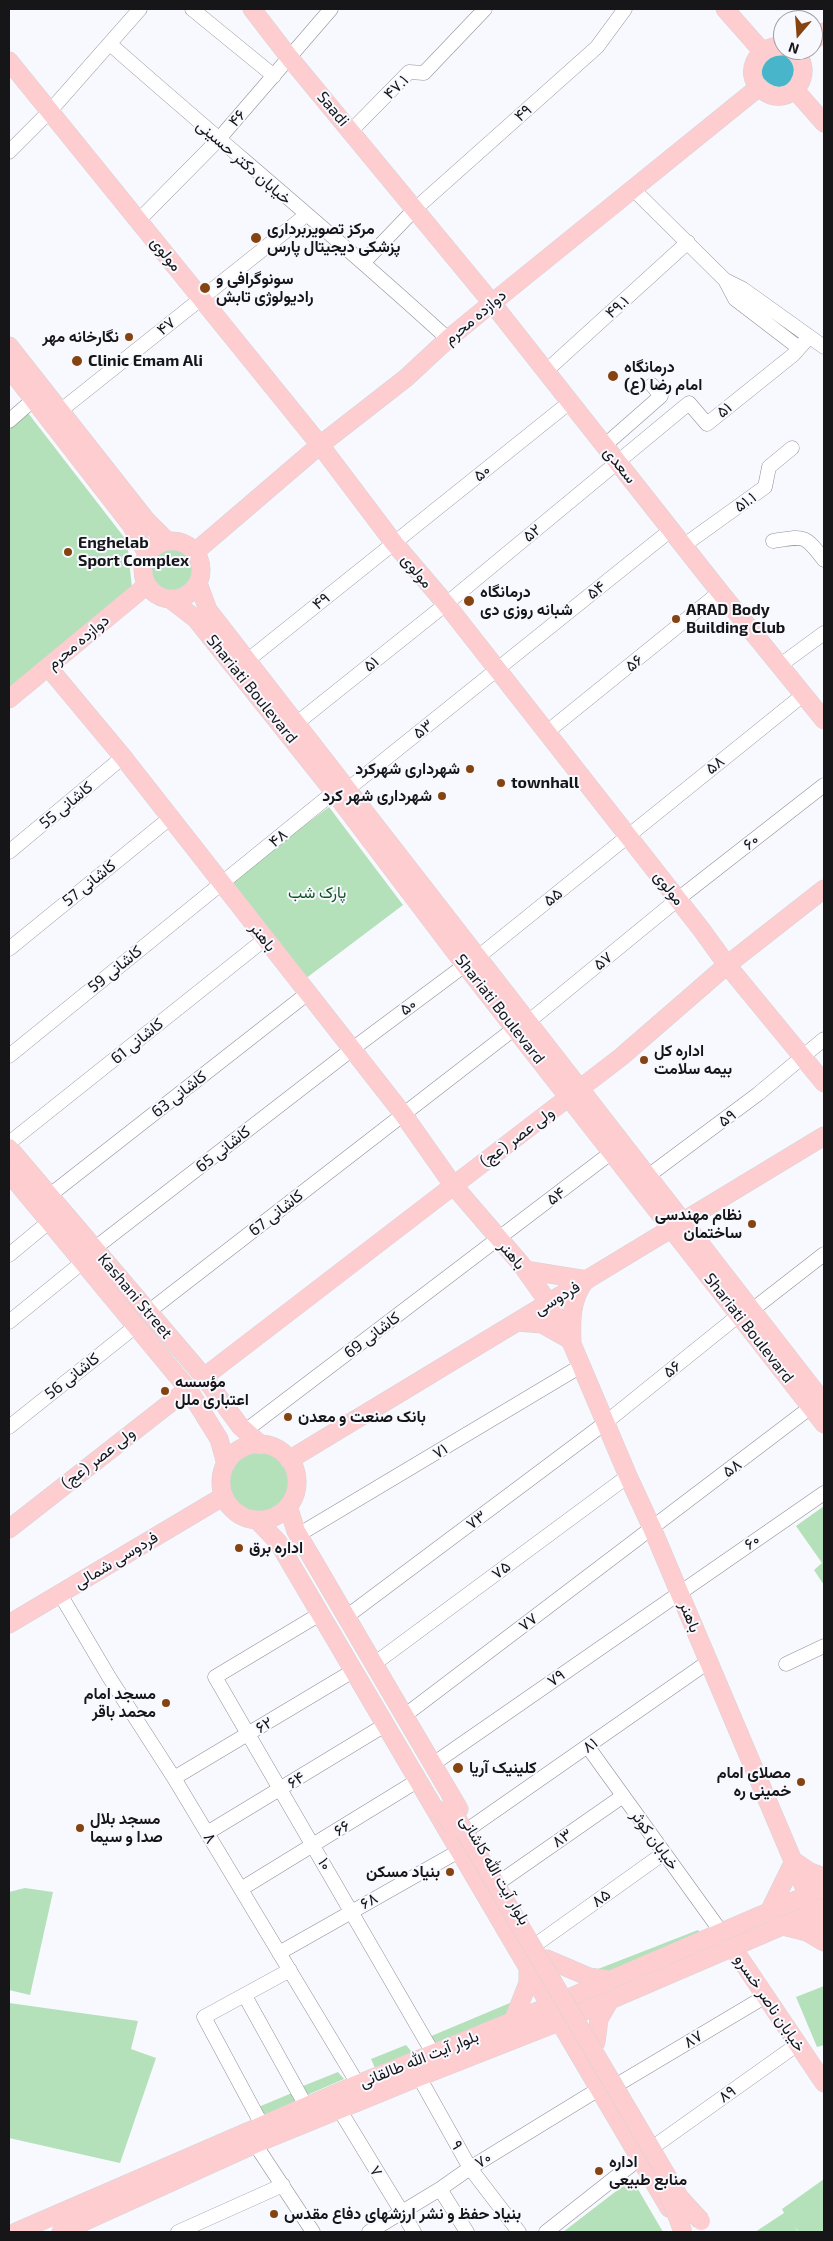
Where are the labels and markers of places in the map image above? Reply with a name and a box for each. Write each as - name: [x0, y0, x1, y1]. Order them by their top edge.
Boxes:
- place label: مرکز تصویربرداری پزشکی دیجیتال پارس: [267, 219, 400, 257]
- marker: مرکز تصویربرداری پزشکی دیجیتال پارس: [249, 231, 263, 245]
- place label: سونوگرافی و رادیولوژی تابش: [216, 269, 314, 307]
- marker: سونوگرافی و رادیولوژی تابش: [198, 281, 212, 295]
- place label: نگارخانه مهر: [42, 327, 119, 347]
- marker: نگارخانه مهر: [123, 331, 135, 343]
- place label: Clinic Emam Ali: [88, 351, 203, 371]
- marker: Clinic Emam Ali: [70, 354, 84, 368]
- place label: درمانگاه امام رضا (ع): [624, 357, 702, 395]
- marker: درمانگاه امام رضا (ع): [606, 369, 620, 383]
- place label: Enghelab Sport Complex: [78, 533, 189, 571]
- marker: Enghelab Sport Complex: [62, 546, 74, 558]
- place label: درمانگاه شبانه روزی دی: [480, 582, 573, 620]
- marker: درمانگاه شبانه روزی دی: [462, 594, 476, 608]
- place label: ARAD Body Building Club: [686, 600, 785, 638]
- marker: ARAD Body Building Club: [670, 613, 682, 625]
- place label: شهرداری شهرکرد: [355, 759, 460, 779]
- marker: شهرداری شهرکرد: [464, 763, 476, 775]
- place label: townhall: [511, 773, 579, 793]
- marker: townhall: [495, 777, 507, 789]
- place label: شهرداری شهر کرد: [322, 786, 432, 806]
- marker: شهرداری شهر کرد: [436, 790, 448, 802]
- place label: اداره کل بیمه سلامت: [654, 1041, 732, 1079]
- marker: اداره کل بیمه سلامت: [638, 1054, 650, 1066]
- place label: نظام مهندسی ساختمان: [655, 1205, 742, 1243]
- marker: نظام مهندسی ساختمان: [746, 1218, 758, 1230]
- place label: مؤسسه اعتباری ملل: [175, 1372, 249, 1410]
- marker: مؤسسه اعتباری ملل: [159, 1385, 171, 1397]
- place label: بانک صنعت و معدن: [298, 1407, 426, 1427]
- marker: بانک صنعت و معدن: [282, 1411, 294, 1423]
- place label: اداره برق: [249, 1538, 303, 1558]
- marker: اداره برق: [233, 1542, 245, 1554]
- place label: مسجد امام محمد باقر: [84, 1684, 156, 1722]
- marker: مسجد امام محمد باقر: [160, 1697, 172, 1709]
- place label: کلینیک آریا: [469, 1758, 537, 1778]
- marker: کلینیک آریا: [451, 1761, 465, 1775]
- place label: مصلای امام خمینی ره: [717, 1763, 791, 1801]
- marker: مصلای امام خمینی ره: [795, 1776, 807, 1788]
- place label: مسجد بلال صدا و سیما: [90, 1809, 163, 1847]
- marker: مسجد بلال صدا و سیما: [74, 1822, 86, 1834]
- place label: بنیاد مسکن: [366, 1862, 440, 1882]
- marker: بنیاد مسکن: [444, 1866, 456, 1878]
- place label: اداره منابع طبیعی: [609, 2152, 687, 2190]
- marker: اداره منابع طبیعی: [593, 2165, 605, 2177]
- place label: بنیاد حفظ و نشر ارزشهای دفاع مقدس: [284, 2204, 521, 2224]
- marker: بنیاد حفظ و نشر ارزشهای دفاع مقدس: [268, 2208, 280, 2220]

